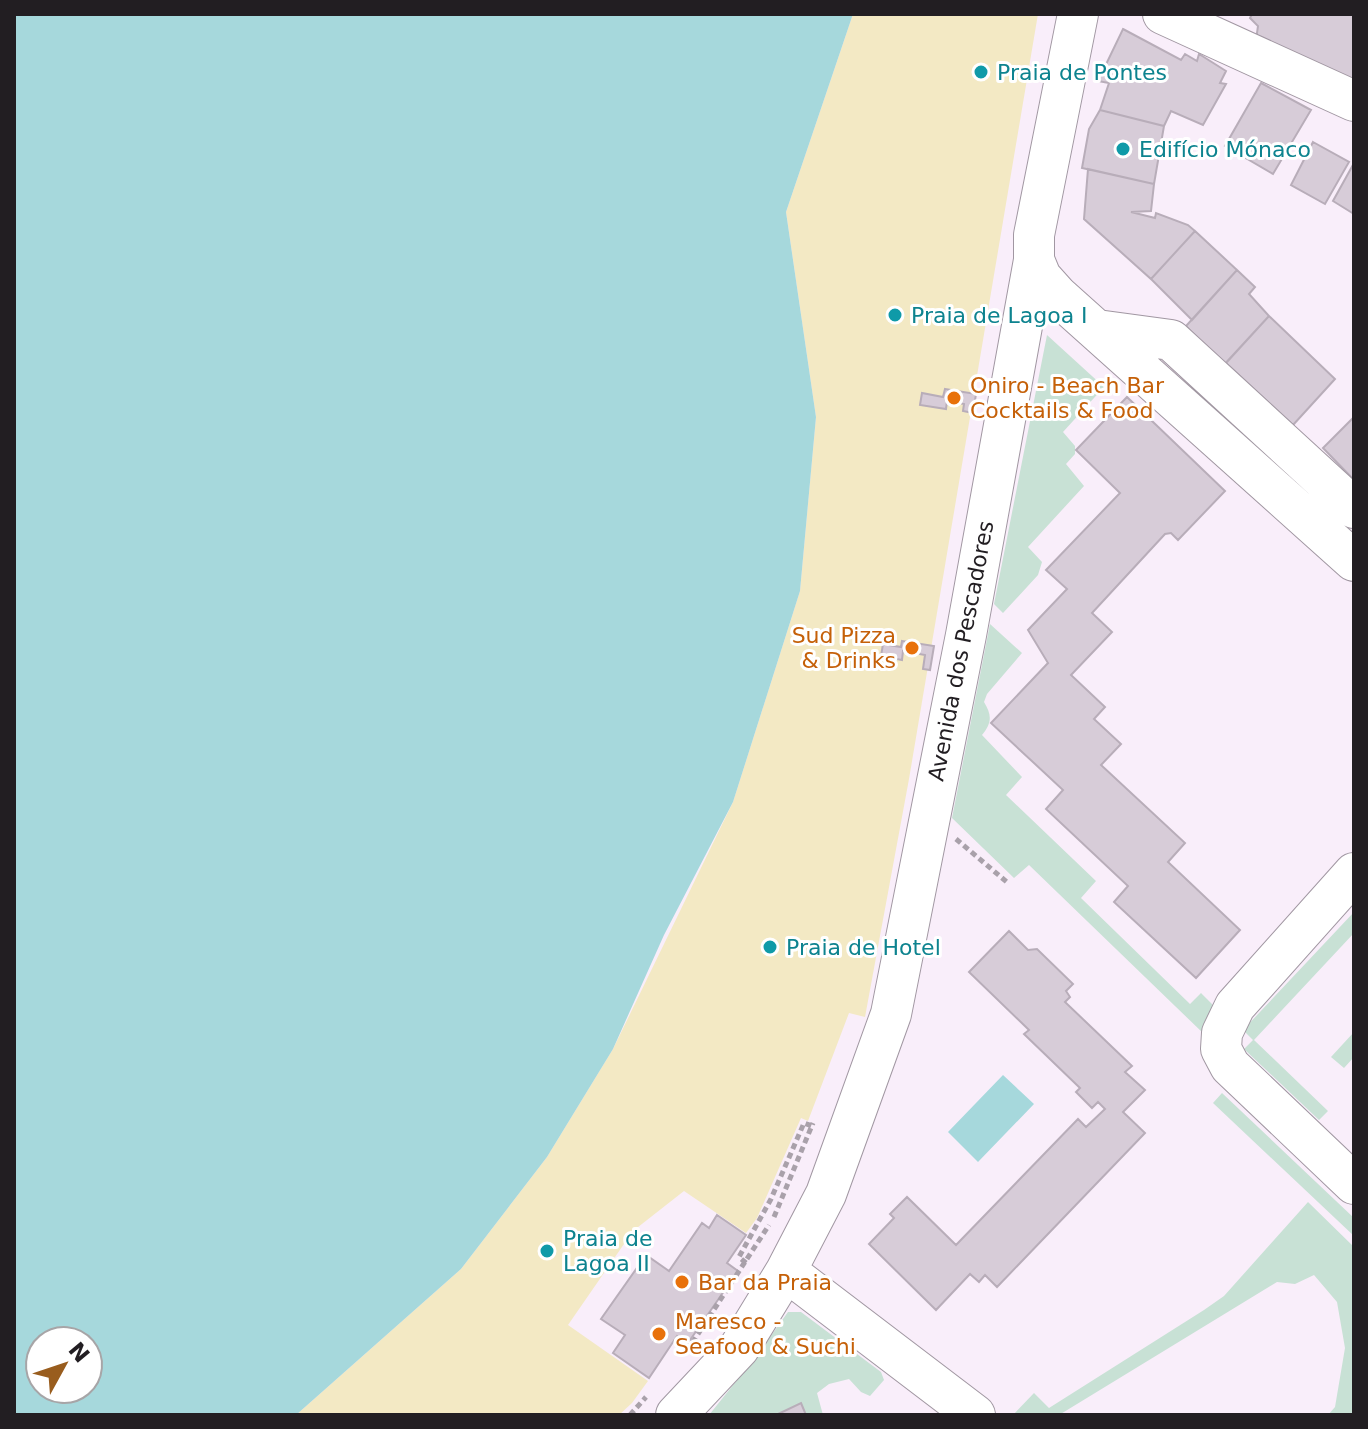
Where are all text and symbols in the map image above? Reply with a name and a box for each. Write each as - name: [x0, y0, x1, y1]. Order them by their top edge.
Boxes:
- place label: Praia de Pontes: [997, 60, 1167, 85]
- marker: Praia de Pontes: [972, 63, 990, 81]
- place label: Edifício Mónaco: [1139, 137, 1311, 162]
- marker: Edifício Mónaco: [1114, 140, 1132, 158]
- place label: Praia de Lagoa I: [911, 303, 1088, 328]
- marker: Praia de Lagoa I: [886, 306, 904, 324]
- place label: Oniro - Beach Bar Cocktails & Food: [970, 373, 1165, 423]
- marker: Oniro - Beach Bar Cocktails & Food: [945, 389, 963, 407]
- street label: Avenida dos Pescadores: [923, 519, 999, 783]
- place label: Sud Pizza & Drinks: [792, 623, 896, 673]
- marker: Sud Pizza & Drinks: [903, 639, 921, 657]
- place label: Praia de Hotel: [786, 935, 941, 960]
- marker: Praia de Hotel: [761, 938, 779, 956]
- place label: Praia de Lagoa II: [563, 1226, 653, 1276]
- marker: Praia de Lagoa II: [538, 1242, 556, 1260]
- place label: Bar da Praia: [698, 1270, 832, 1295]
- marker: Bar da Praia: [673, 1273, 691, 1291]
- place label: Maresco - Seafood & Suchi: [675, 1309, 856, 1359]
- north arrow: [24, 1325, 104, 1405]
- marker: Maresco - Seafood & Suchi: [650, 1325, 668, 1343]
- text: N: [63, 1337, 94, 1368]

